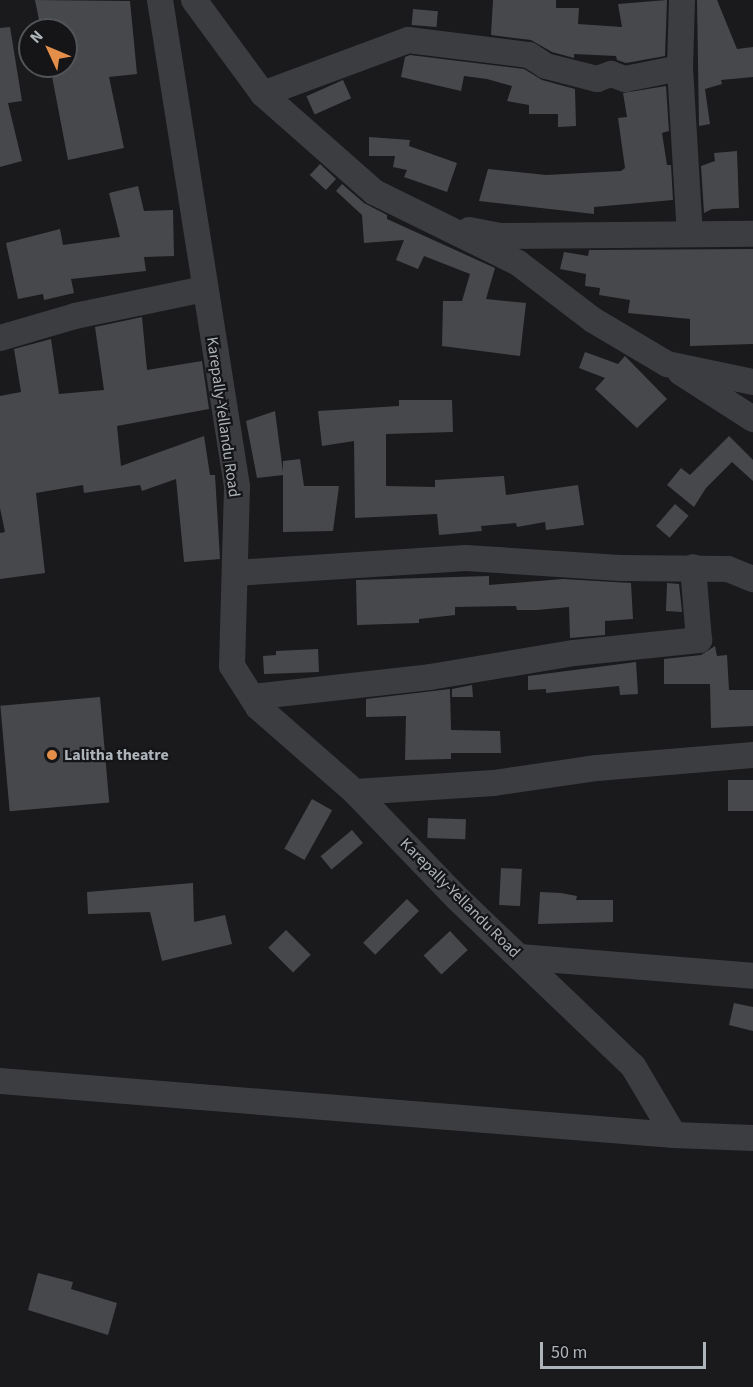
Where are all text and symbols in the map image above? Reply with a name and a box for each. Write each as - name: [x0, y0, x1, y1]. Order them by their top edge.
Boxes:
- north arrow: [18, 18, 78, 78]
- text: N: [25, 25, 48, 48]
- street label: Karepally-Yellandu Road: [202, 335, 244, 499]
- place label: Lalitha theatre: [64, 745, 169, 765]
- marker: Lalitha theatre: [45, 748, 59, 762]
- street label: Karepally-Yellandu Road: [396, 834, 524, 962]
- scale bar: [543, 1330, 710, 1368]
- text: 50 m: [551, 1340, 587, 1365]

